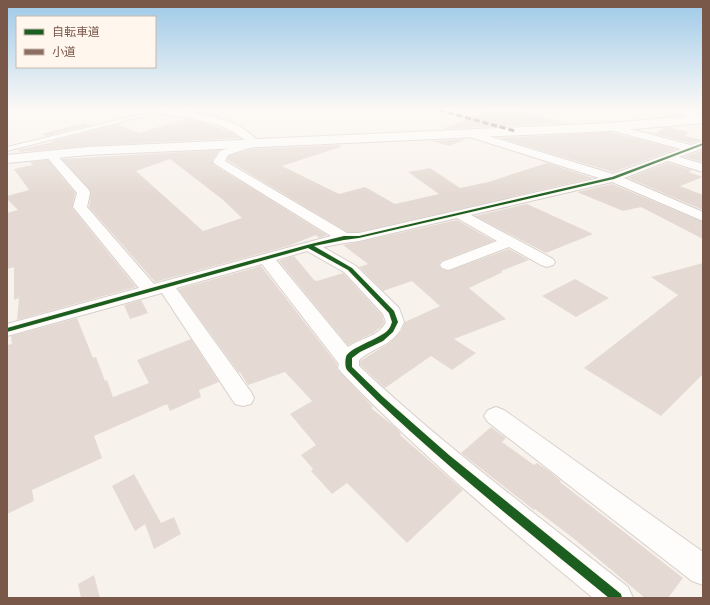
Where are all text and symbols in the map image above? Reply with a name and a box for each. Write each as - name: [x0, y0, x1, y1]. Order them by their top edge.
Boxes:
- legend: [16, 16, 156, 68]
- text: 自転車道: [52, 25, 100, 39]
- text: 小道: [52, 45, 76, 59]

